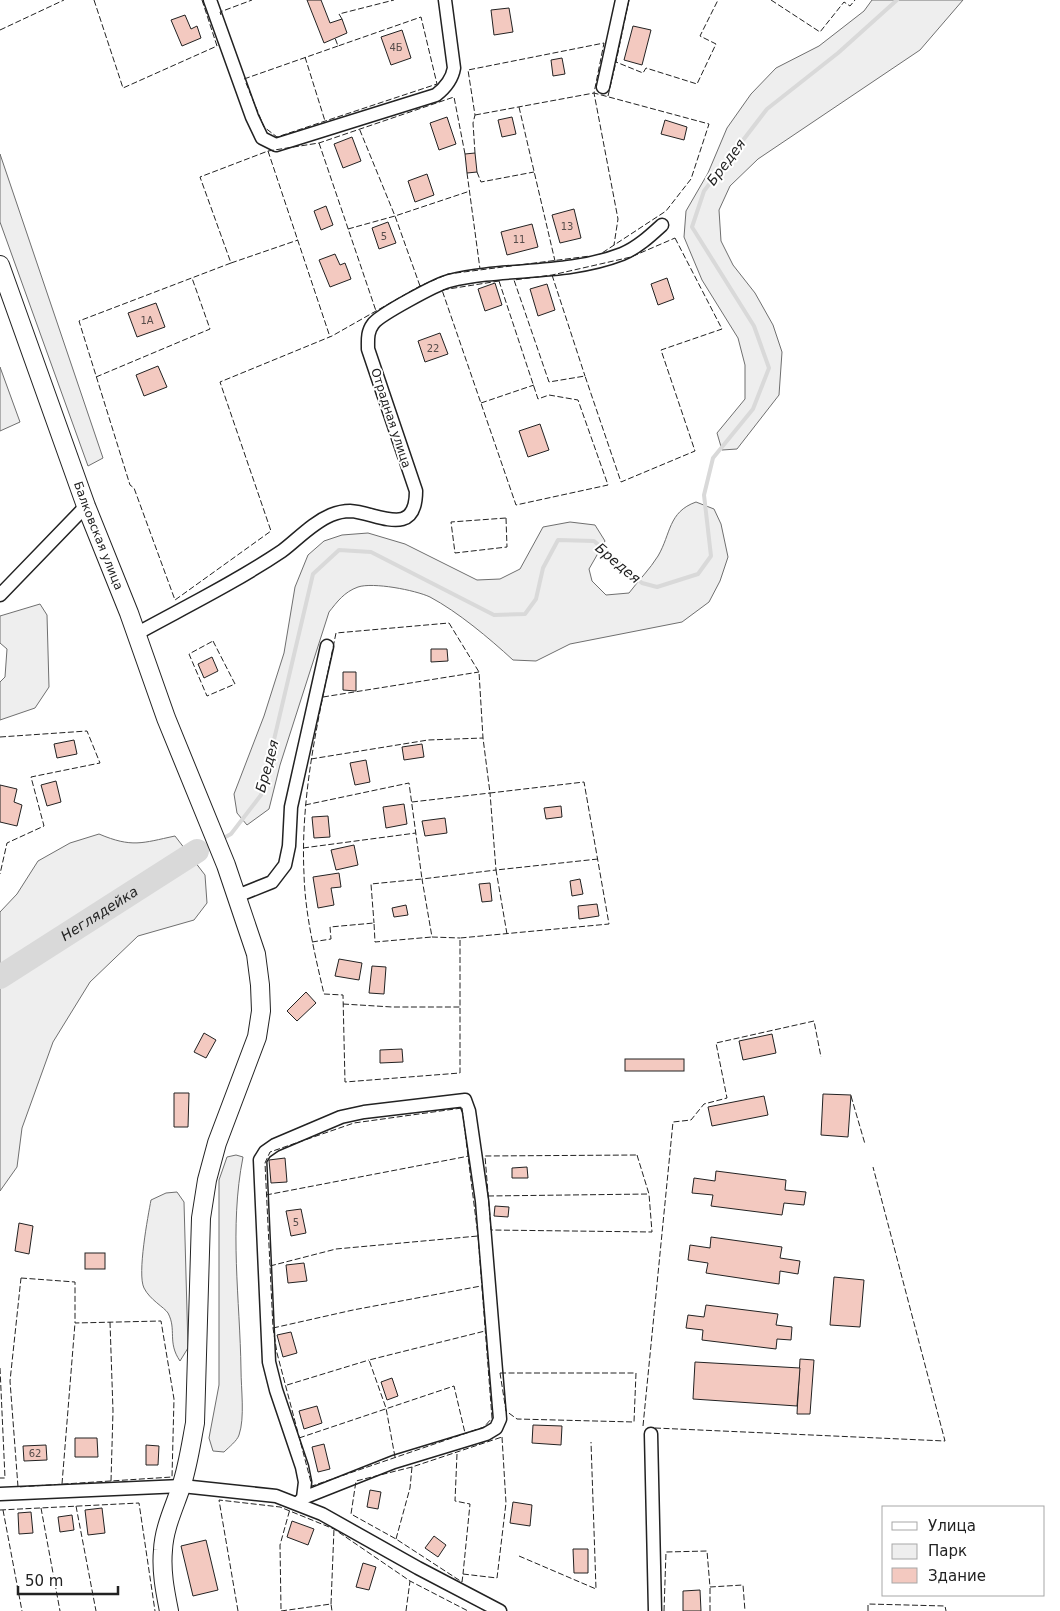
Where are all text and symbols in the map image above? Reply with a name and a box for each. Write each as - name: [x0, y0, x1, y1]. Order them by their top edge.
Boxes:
- house number: 4Б: [389, 42, 403, 53]
- water label: Бредея: [703, 136, 749, 188]
- house number: 13: [561, 221, 573, 232]
- house number: 5: [381, 231, 387, 242]
- house number: 11: [513, 234, 525, 245]
- house number: 1А: [140, 315, 154, 326]
- house number: 22: [427, 343, 439, 354]
- street label: Отрадная улица: [368, 366, 414, 470]
- street label: Балковская улица: [71, 480, 126, 592]
- water label: Бредея: [592, 540, 644, 586]
- water label: Бредея: [252, 738, 282, 794]
- water label: Неглядейка: [58, 883, 141, 944]
- house number: 5: [293, 1217, 299, 1228]
- house number: 62: [29, 1448, 41, 1459]
- legend: [882, 1506, 1045, 1596]
- text: Улица: [928, 1517, 976, 1535]
- text: Парк: [928, 1542, 967, 1560]
- scale bar: [18, 1564, 118, 1596]
- text: Здание: [928, 1567, 986, 1585]
- text: 50 m: [25, 1572, 63, 1590]

